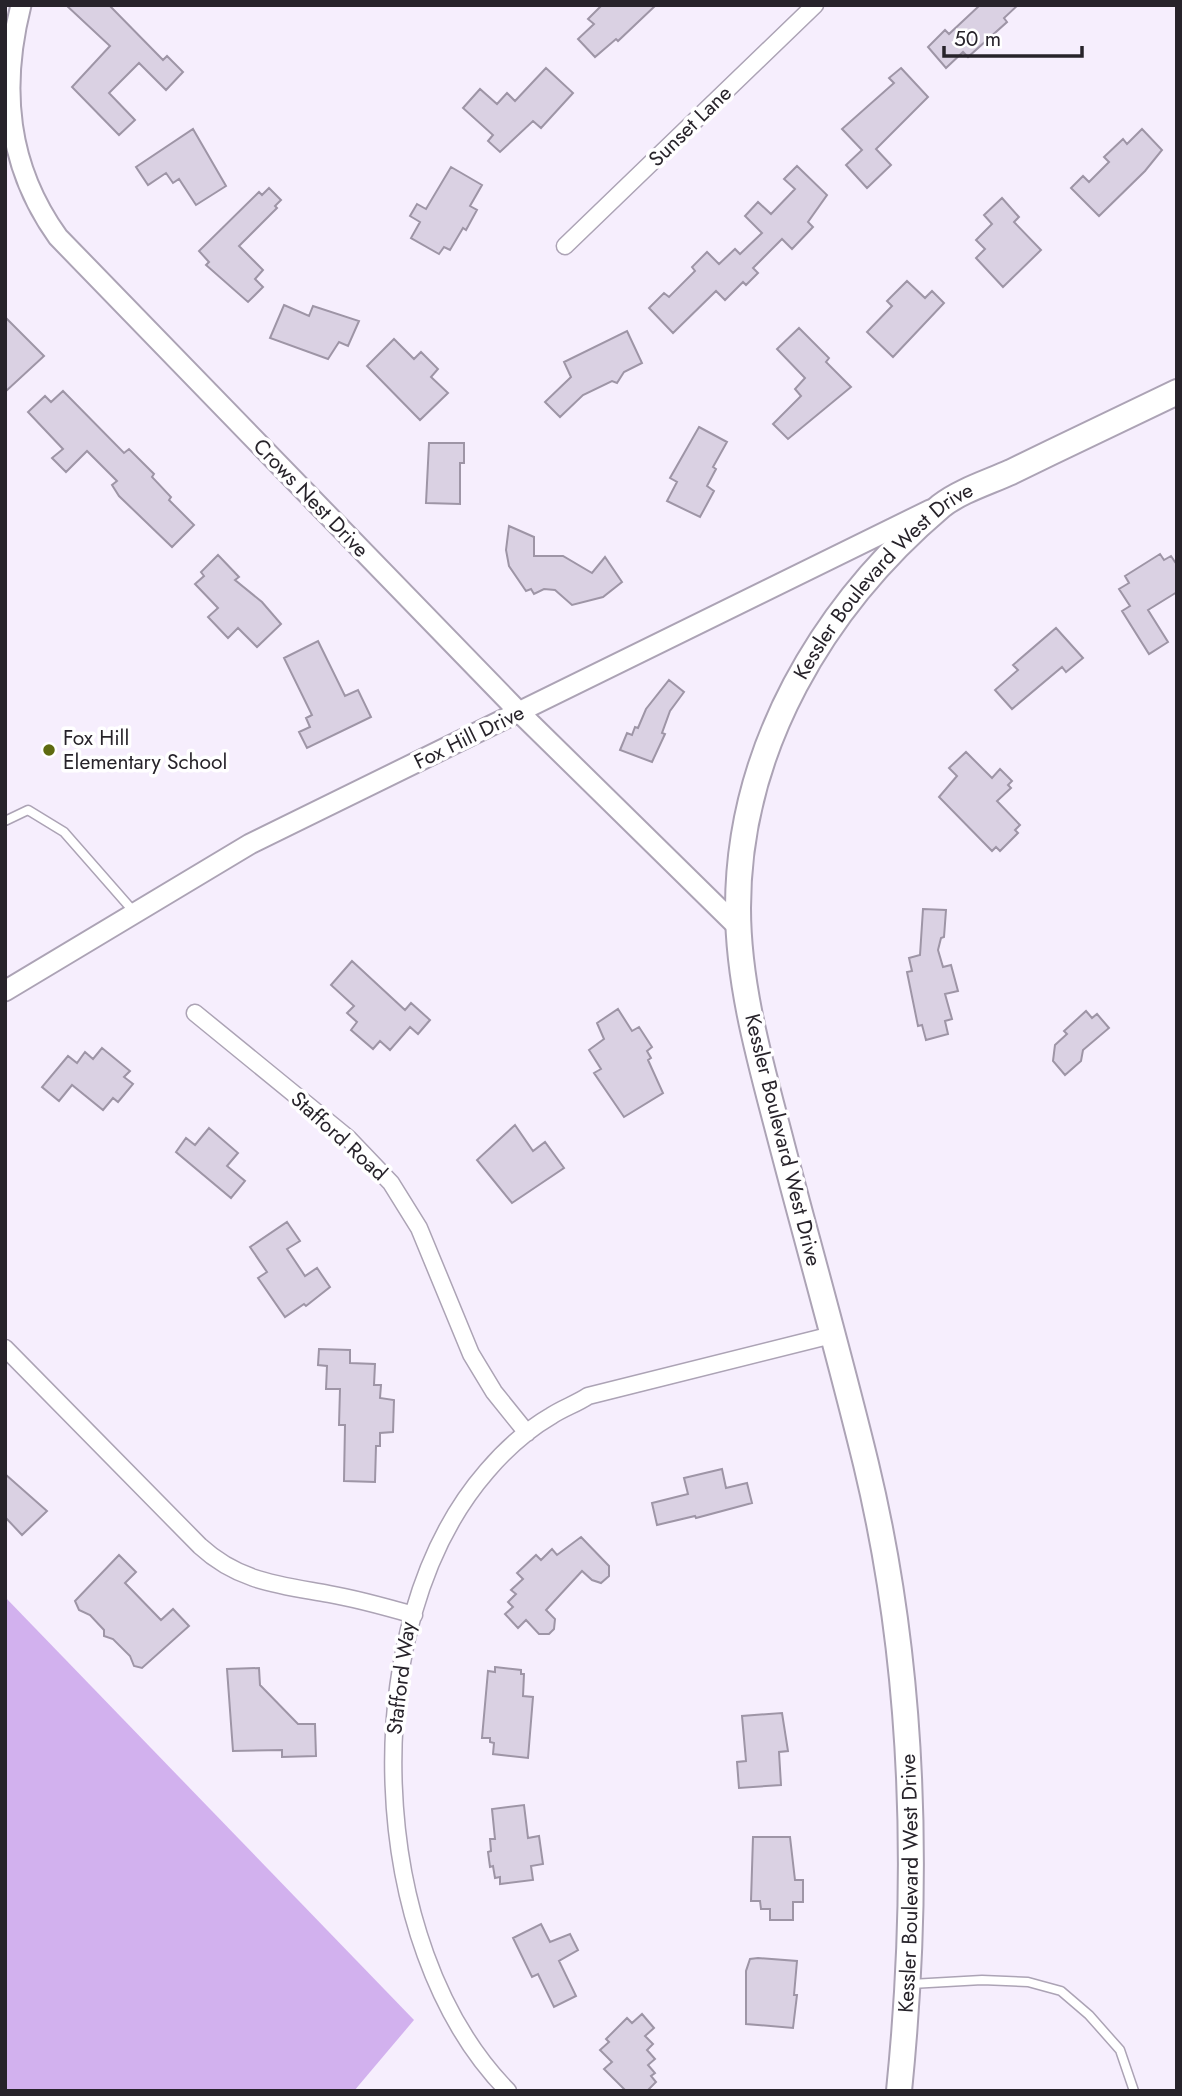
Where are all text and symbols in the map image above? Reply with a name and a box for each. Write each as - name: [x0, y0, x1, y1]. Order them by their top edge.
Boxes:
- scale bar: [944, 14, 1082, 58]
- text: 50 m: [954, 24, 1001, 54]
- street label: Sunset Lane: [642, 78, 739, 173]
- street label: Crows Nest Drive: [246, 432, 376, 564]
- street label: Kessler Boulevard West Drive: [786, 475, 978, 685]
- street label: Fox Hill Drive: [409, 697, 529, 777]
- place label: Fox Hill Elementary School: [63, 723, 227, 777]
- marker: Fox Hill Elementary School: [41, 742, 57, 758]
- street label: Kessler Boulevard West Drive: [737, 1011, 829, 1269]
- street label: Stafford Road: [284, 1084, 394, 1188]
- street label: Stafford Way: [379, 1619, 423, 1736]
- street label: Kessler Boulevard West Drive: [891, 1753, 926, 2014]

